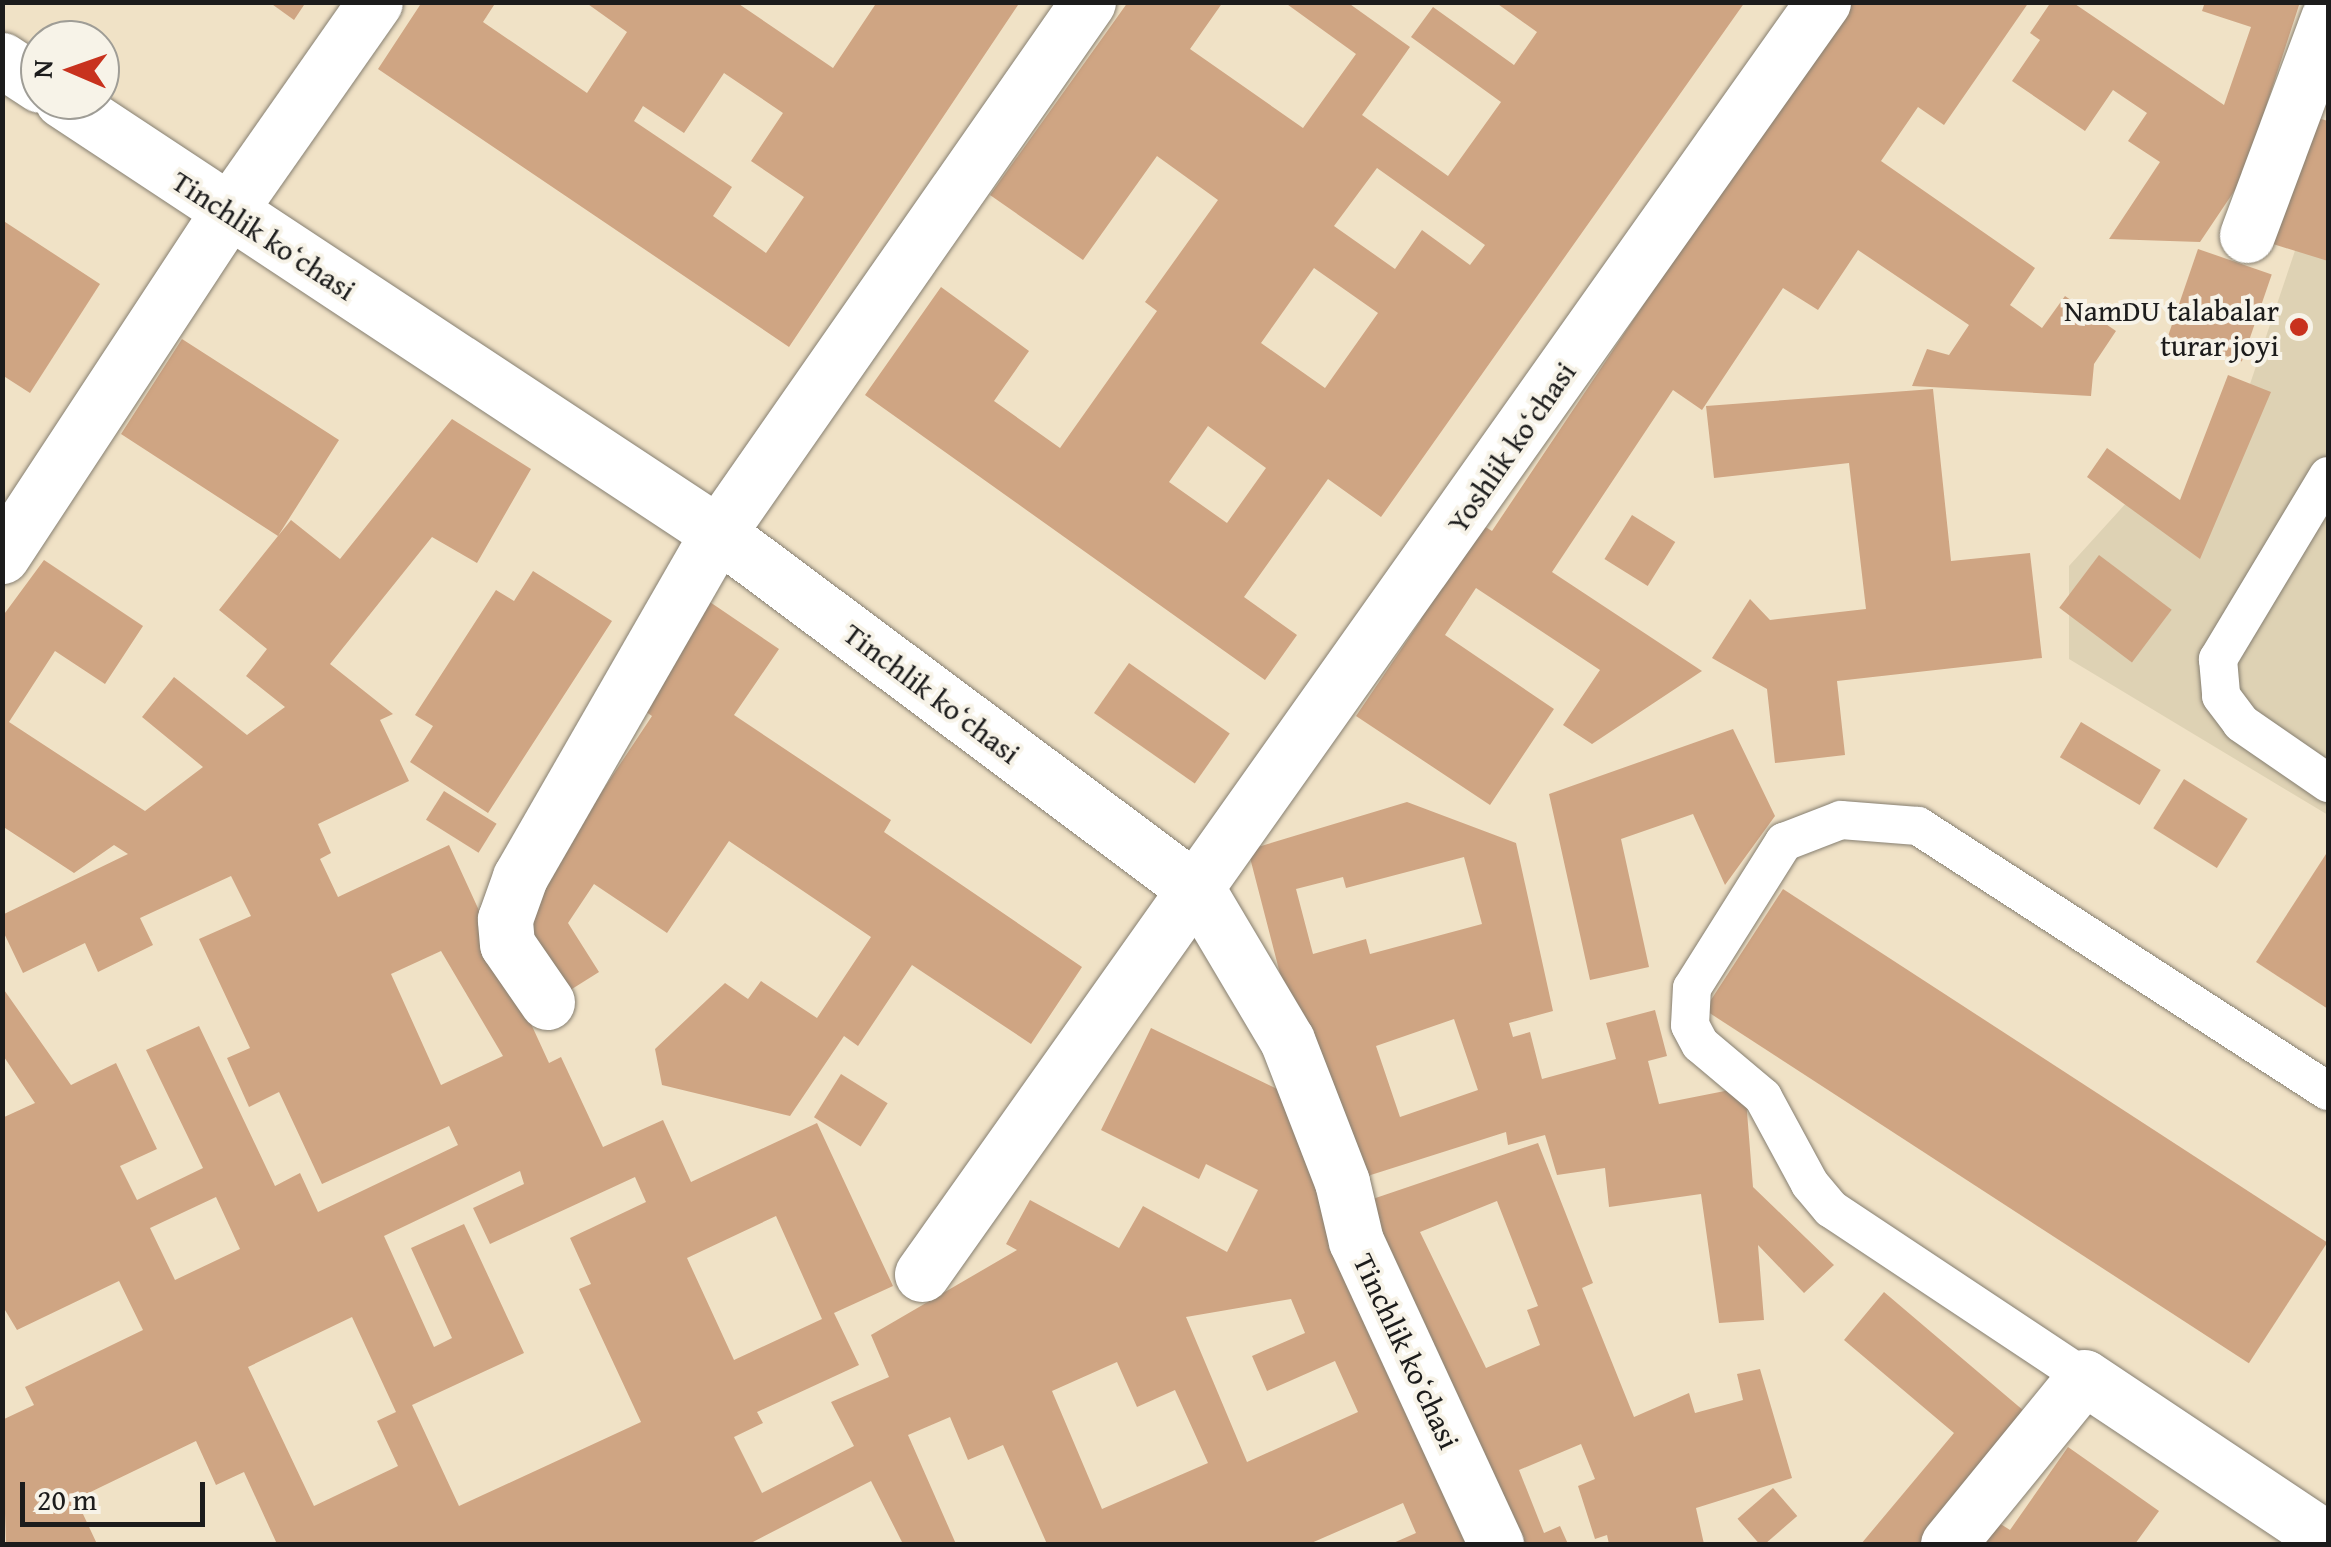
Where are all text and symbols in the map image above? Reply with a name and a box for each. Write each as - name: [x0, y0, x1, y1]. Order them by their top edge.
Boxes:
- north arrow: [20, 20, 120, 120]
- text: N: [21, 59, 62, 79]
- street label: Tinchlik koʻchasi: [166, 162, 362, 308]
- place label: NamDU talabalar turar joyi: [2064, 292, 2279, 362]
- marker: NamDU talabalar turar joyi: [2288, 316, 2310, 338]
- street label: Yoshlik koʻchasi: [1439, 355, 1583, 539]
- street label: Tinchlik koʻchasi: [837, 615, 1027, 771]
- street label: Tinchlik koʻchasi: [1346, 1248, 1468, 1454]
- scale bar: [25, 1462, 210, 1524]
- text: 20 m: [37, 1477, 97, 1521]

